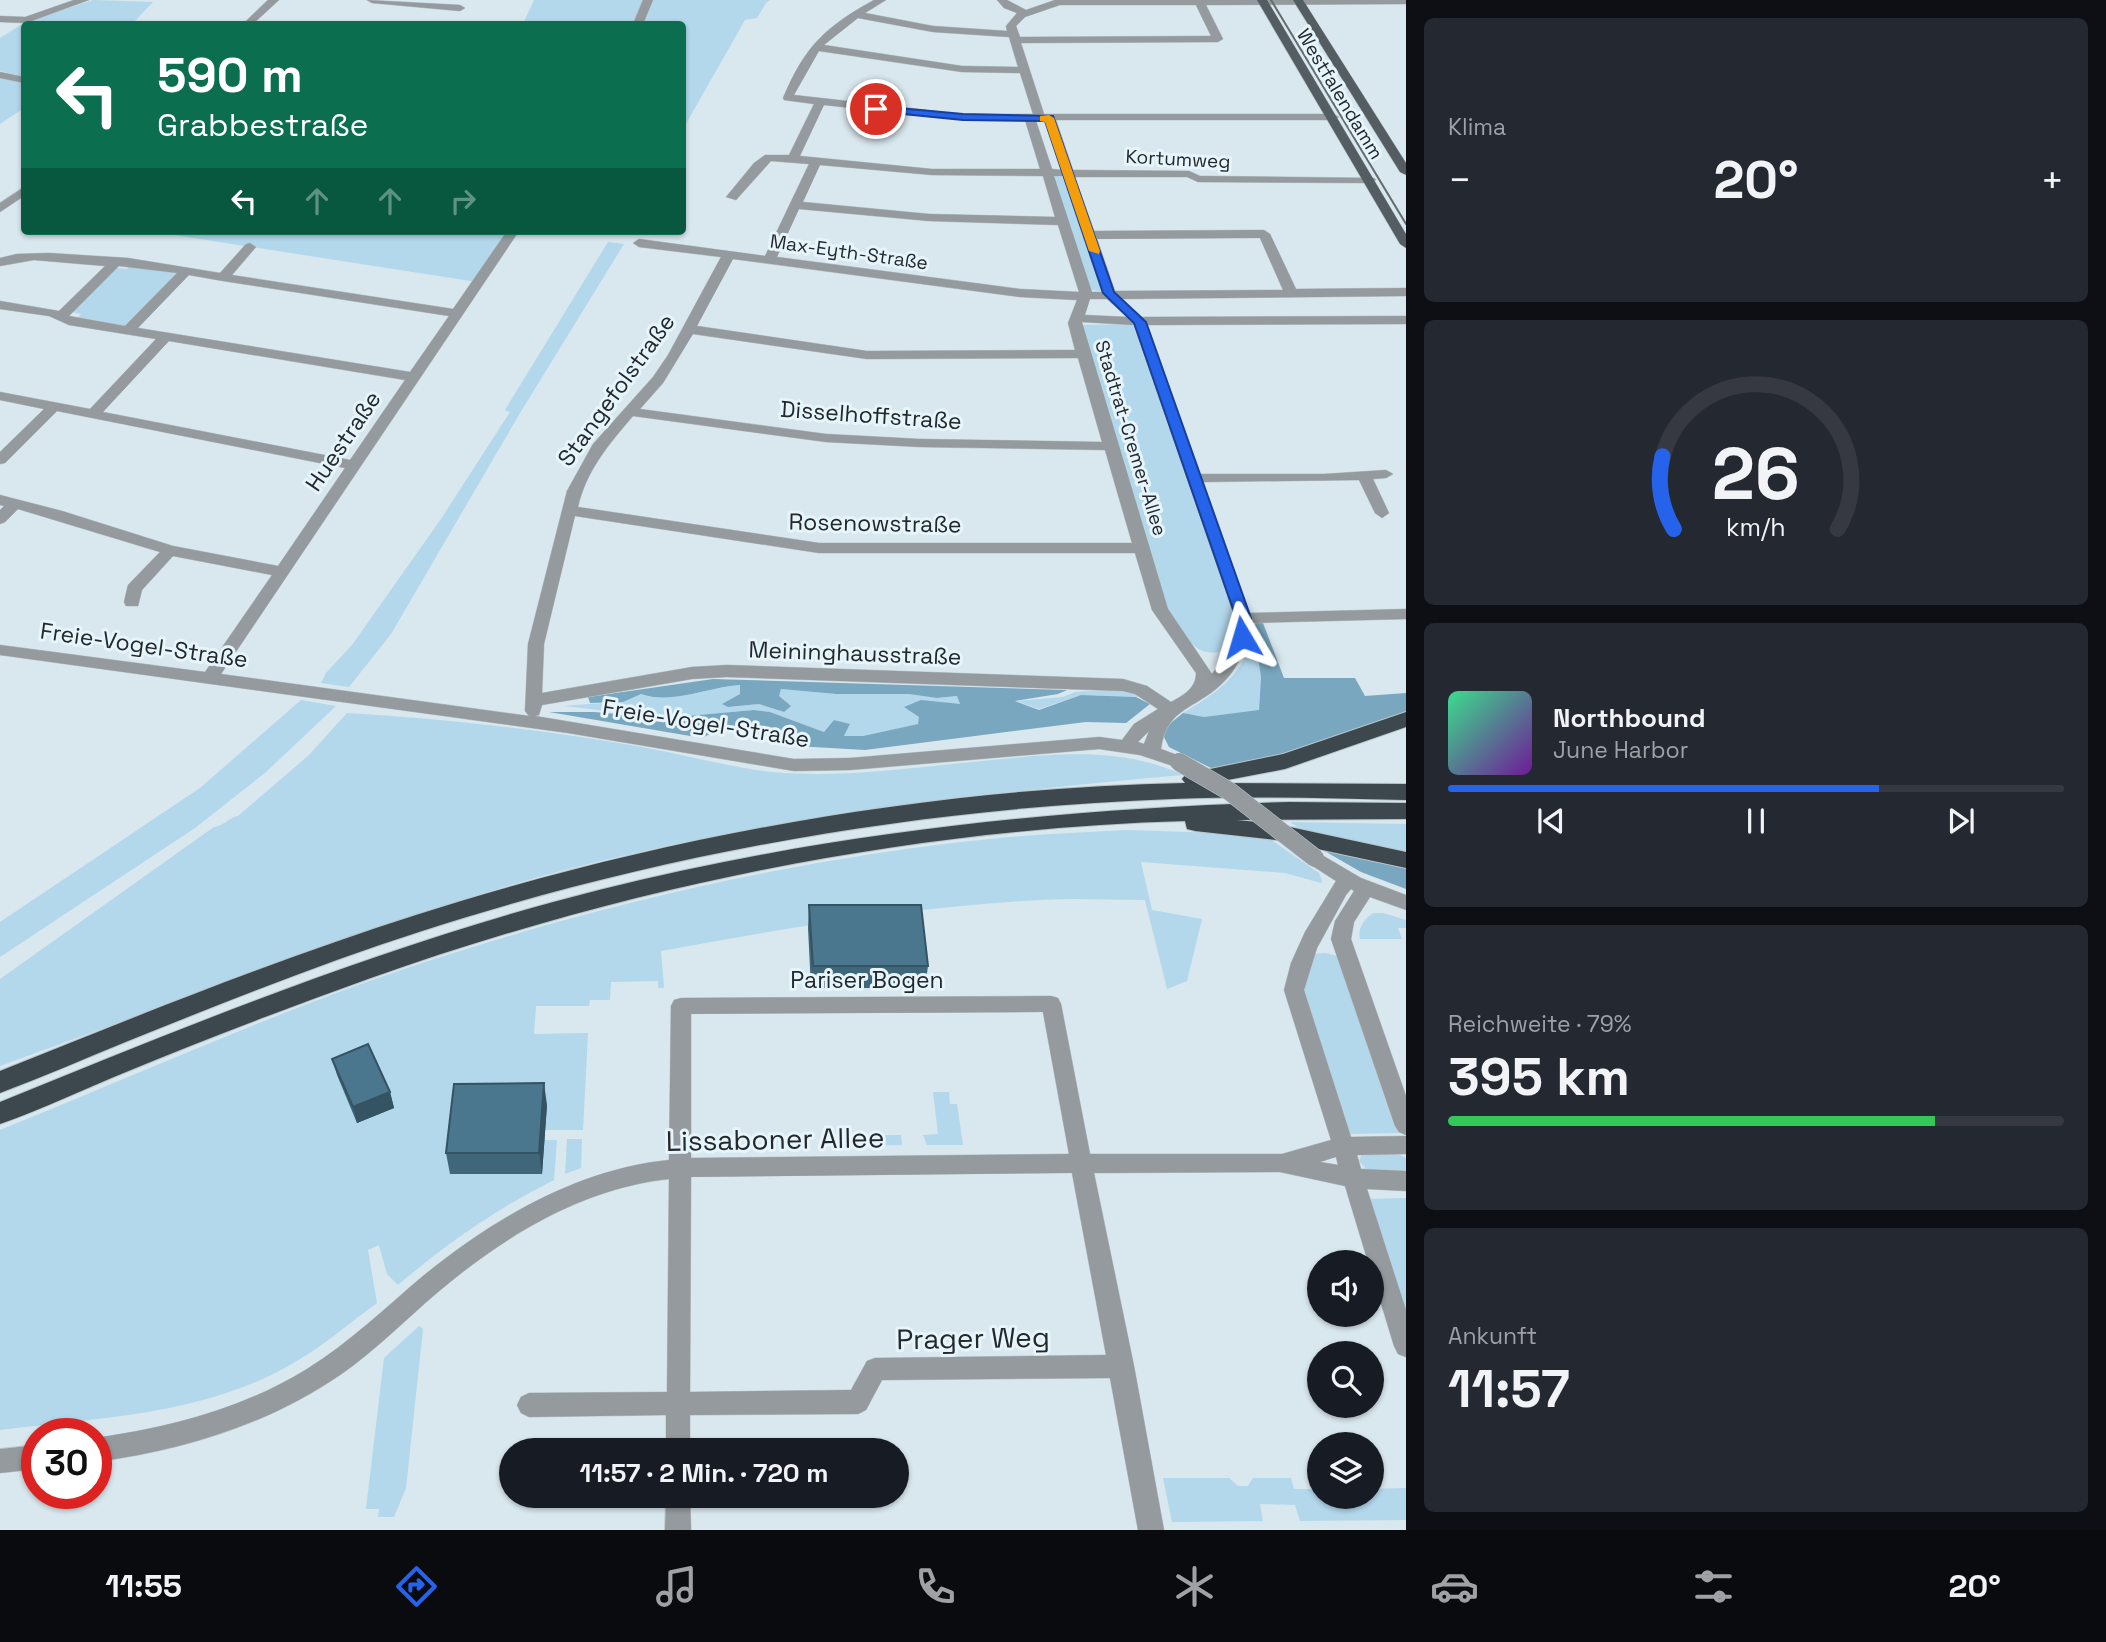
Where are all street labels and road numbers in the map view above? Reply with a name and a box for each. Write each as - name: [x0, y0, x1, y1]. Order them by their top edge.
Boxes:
- street label: Westfalendamm: [1291, 24, 1389, 164]
- street label: Kortumweg: [1125, 144, 1231, 174]
- street label: Max-Eyth-Straße: [768, 229, 930, 275]
- street label: Stangefolstraße: [551, 308, 681, 472]
- street label: Stadtrat-Cremer-Allee: [1089, 337, 1173, 539]
- street label: Huestraße: [298, 385, 388, 497]
- street label: Disselhoffstraße: [779, 394, 963, 436]
- street label: Rosenowstraße: [788, 506, 962, 540]
- street label: Freie-Vogel-Straße: [38, 616, 250, 674]
- street label: Meininghausstraße: [748, 634, 962, 672]
- street label: Freie-Vogel-Straße: [600, 692, 812, 754]
- street label: Pariser Bogen: [790, 965, 944, 995]
- street label: Lissaboner Allee: [665, 1119, 885, 1159]
- street label: Prager Weg: [896, 1319, 1050, 1357]

